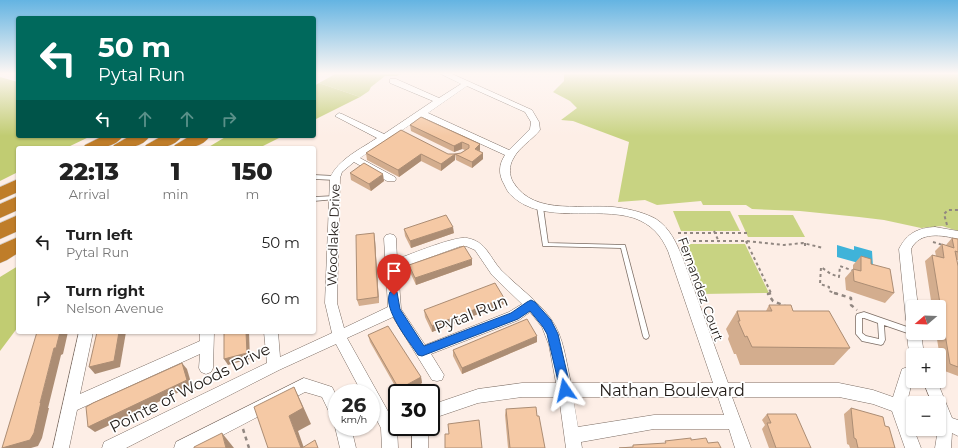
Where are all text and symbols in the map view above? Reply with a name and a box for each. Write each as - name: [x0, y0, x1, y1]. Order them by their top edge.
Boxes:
- text: 50 m: [98, 30, 171, 64]
- icon: left: [32, 32, 84, 84]
- text: Pytal Run: [98, 64, 185, 86]
- icon: left: [92, 108, 114, 130]
- icon: ahead: [134, 108, 156, 130]
- icon: ahead: [176, 108, 198, 130]
- icon: right: [218, 108, 240, 130]
- text: 22:13: [59, 157, 119, 186]
- text: 1: [171, 157, 180, 186]
- text: 150: [232, 157, 273, 186]
- street label: Woodlake Drive: [323, 183, 343, 287]
- text: Arrival: [69, 186, 110, 202]
- text: min: [162, 186, 189, 202]
- text: m: [245, 186, 259, 202]
- text: Turn left: [66, 225, 133, 244]
- icon: left: [32, 231, 54, 253]
- text: 50 m: [262, 233, 300, 252]
- street label: Fernandez Court: [675, 235, 727, 343]
- text: Pytal Run: [66, 244, 129, 260]
- pin: [377, 254, 411, 295]
- icon: arrive: [383, 260, 405, 282]
- text: Turn right: [66, 281, 145, 300]
- icon: right: [32, 287, 54, 309]
- text: 60 m: [261, 289, 300, 308]
- street label: Pytal Run: [432, 291, 510, 337]
- text: Nelson Avenue: [66, 300, 164, 316]
- north arrow: [906, 300, 946, 340]
- map controls: [906, 300, 946, 436]
- street label: Pointe of Woods Drive: [106, 339, 274, 437]
- button: +: [906, 348, 946, 388]
- position arrow: [544, 369, 586, 411]
- street label: Nathan Boulevard: [599, 381, 745, 400]
- speed limit sign: 30: [388, 384, 440, 436]
- text: 26: [342, 393, 366, 417]
- button: −: [906, 396, 946, 436]
- text: km/h: [341, 413, 367, 426]

